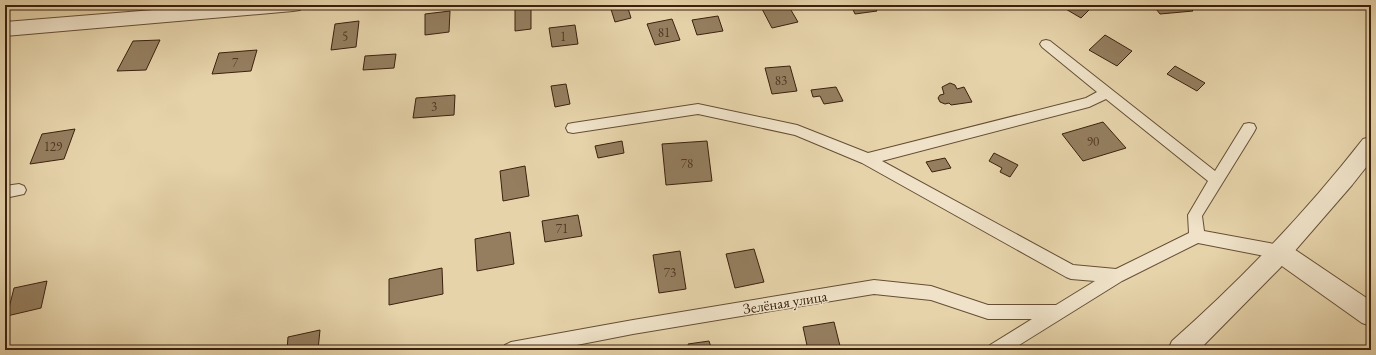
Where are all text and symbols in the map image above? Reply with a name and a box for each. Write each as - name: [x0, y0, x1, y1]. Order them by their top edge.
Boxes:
- house number: 81: [658, 24, 670, 41]
- house number: 5: [342, 28, 348, 45]
- house number: 1: [560, 28, 566, 45]
- house number: 7: [232, 54, 239, 71]
- house number: 83: [775, 72, 787, 89]
- house number: 3: [431, 98, 437, 115]
- house number: 90: [1087, 133, 1099, 150]
- house number: 129: [44, 138, 63, 155]
- house number: 78: [681, 155, 693, 172]
- house number: 71: [556, 220, 568, 237]
- house number: 73: [664, 264, 676, 281]
- street label: Зелёная улица: [741, 286, 829, 318]

